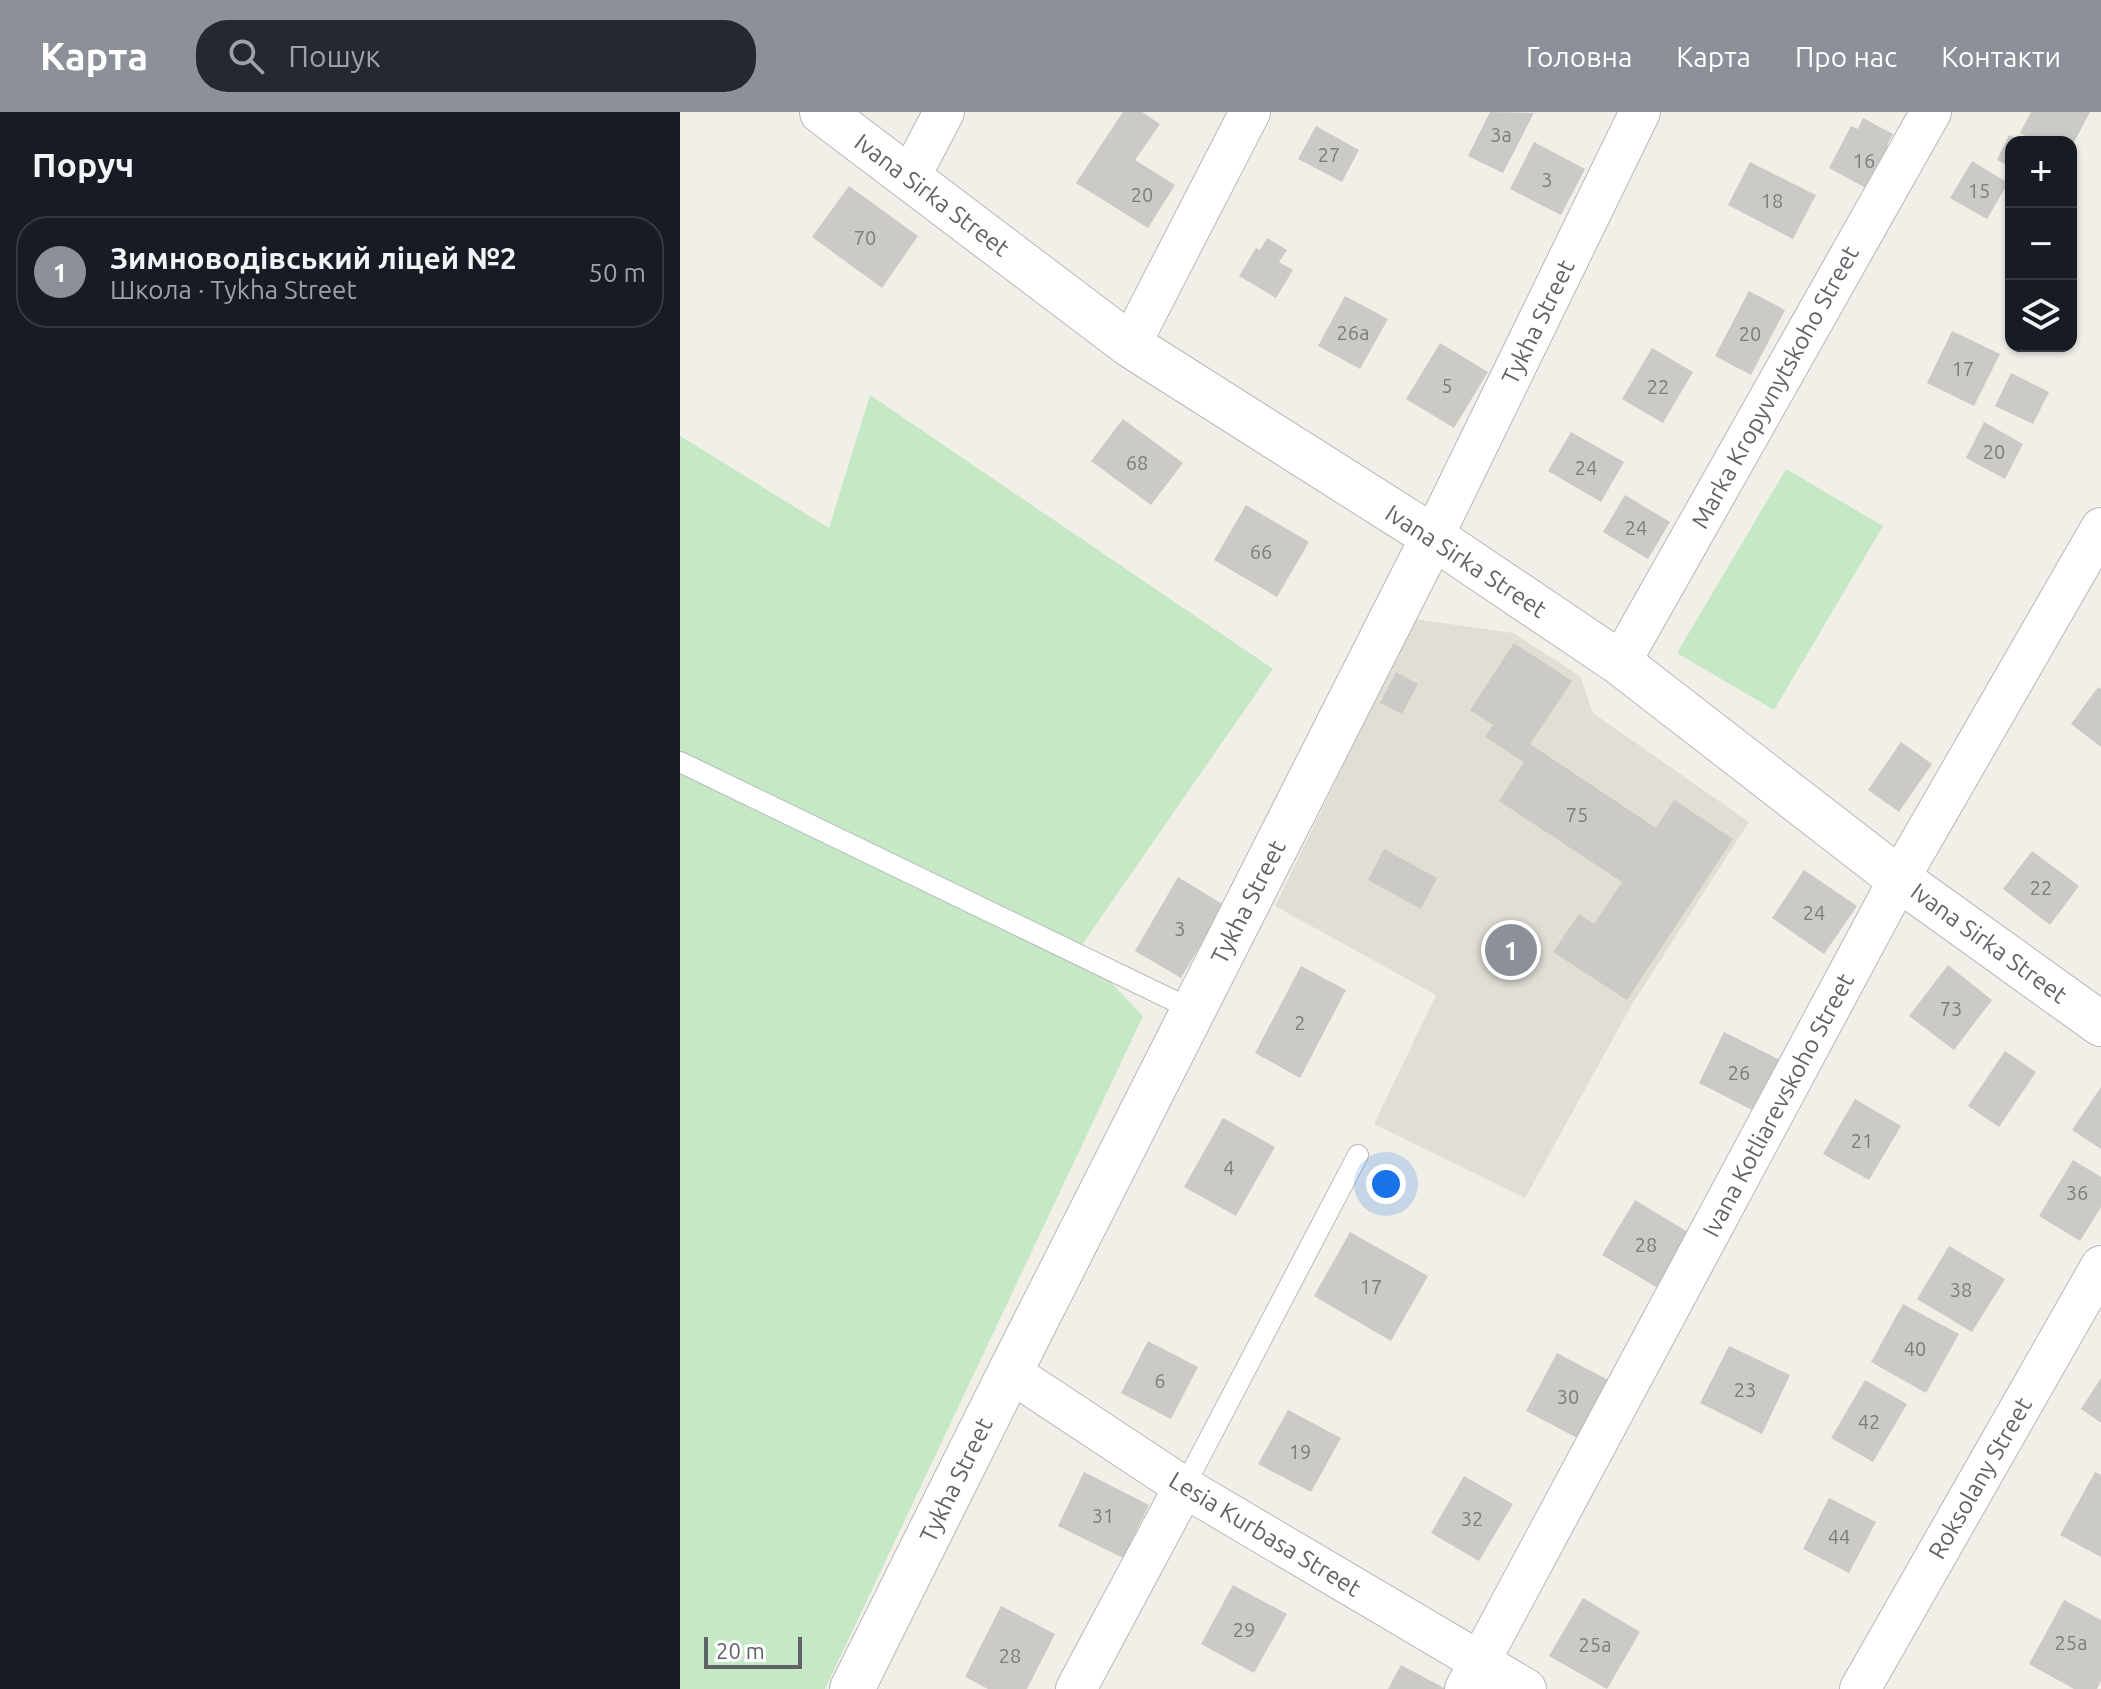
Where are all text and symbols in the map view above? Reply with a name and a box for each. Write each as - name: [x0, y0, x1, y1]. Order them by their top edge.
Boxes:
- search box: [196, 20, 756, 92]
- icon: search: [224, 34, 268, 78]
- text: Карта: [40, 35, 148, 77]
- text: Пошук: [288, 39, 381, 73]
- text: Головна: [1526, 41, 1632, 72]
- text: Карта: [1676, 41, 1751, 72]
- text: Про нас: [1795, 41, 1897, 72]
- text: Контакти: [1941, 41, 2061, 72]
- house number: 3а: [1490, 123, 1512, 146]
- street label: Ivana Sirka Street: [850, 128, 1015, 262]
- map controls: [2005, 136, 2077, 352]
- button: +: [2005, 136, 2077, 208]
- house number: 27: [1318, 143, 1340, 166]
- text: Поруч: [32, 145, 134, 183]
- house number: 16: [1853, 149, 1875, 172]
- house number: 3: [1541, 168, 1553, 191]
- house number: 15: [1968, 179, 1990, 202]
- house number: 20: [1131, 183, 1153, 206]
- house number: 18: [1761, 189, 1783, 212]
- button: −: [2005, 208, 2077, 280]
- house number: 70: [854, 226, 876, 249]
- text: Зимноводівський ліцей №2: [110, 241, 517, 275]
- street label: Marka Kropyvnytskoho Street: [1686, 241, 1864, 533]
- street label: Tykha Street: [1496, 255, 1580, 389]
- text: 1: [53, 258, 67, 287]
- text: 50 m: [588, 258, 646, 287]
- text: Школа · Tykha Street: [110, 275, 357, 304]
- button: layers: [2005, 280, 2077, 352]
- house number: 26а: [1337, 321, 1369, 344]
- house number: 20: [1739, 322, 1761, 345]
- house number: 17: [1952, 357, 1974, 380]
- house number: 5: [1441, 374, 1453, 397]
- house number: 22: [1647, 375, 1669, 398]
- house number: 20: [1983, 440, 2005, 463]
- house number: 68: [1126, 451, 1148, 474]
- house number: 24: [1575, 456, 1597, 479]
- street label: Ivana Sirka Street: [1381, 499, 1552, 623]
- house number: 24: [1625, 516, 1647, 539]
- house number: 66: [1250, 540, 1272, 563]
- house number: 75: [1566, 803, 1588, 826]
- street label: Tykha Street: [1205, 835, 1291, 968]
- house number: 22: [2030, 876, 2052, 899]
- street label: Ivana Sirka Street: [1906, 877, 2073, 1009]
- house number: 24: [1803, 901, 1825, 924]
- house number: 3: [1174, 917, 1186, 940]
- pin: 1: [1485, 920, 1537, 980]
- street label: Ivana Kotliarevskoho Street: [1697, 968, 1859, 1241]
- house number: 73: [1940, 997, 1962, 1020]
- house number: 2: [1294, 1011, 1306, 1034]
- house number: 26: [1728, 1061, 1750, 1084]
- house number: 21: [1851, 1129, 1873, 1152]
- house number: 4: [1223, 1156, 1235, 1179]
- your location: [1366, 1164, 1406, 1204]
- house number: 36: [2066, 1181, 2088, 1204]
- house number: 28: [1635, 1233, 1657, 1256]
- house number: 17: [1360, 1275, 1382, 1298]
- house number: 38: [1950, 1278, 1972, 1301]
- house number: 40: [1904, 1337, 1926, 1360]
- house number: 6: [1154, 1369, 1166, 1392]
- house number: 23: [1734, 1378, 1756, 1401]
- house number: 30: [1557, 1385, 1579, 1408]
- street label: Roksolany Street: [1923, 1392, 2037, 1563]
- house number: 42: [1858, 1410, 1880, 1433]
- street label: Tykha Street: [914, 1413, 998, 1547]
- house number: 19: [1289, 1440, 1311, 1463]
- street label: Lesia Kurbasa Street: [1164, 1466, 1366, 1602]
- house number: 31: [1092, 1504, 1114, 1527]
- house number: 32: [1461, 1507, 1483, 1530]
- house number: 44: [1828, 1525, 1850, 1548]
- house number: 29: [1233, 1618, 1255, 1641]
- house number: 25а: [2055, 1631, 2087, 1654]
- scale bar: [704, 1633, 802, 1669]
- house number: 25а: [1579, 1633, 1611, 1656]
- text: 20 m: [716, 1638, 765, 1663]
- house number: 28: [999, 1644, 1021, 1667]

